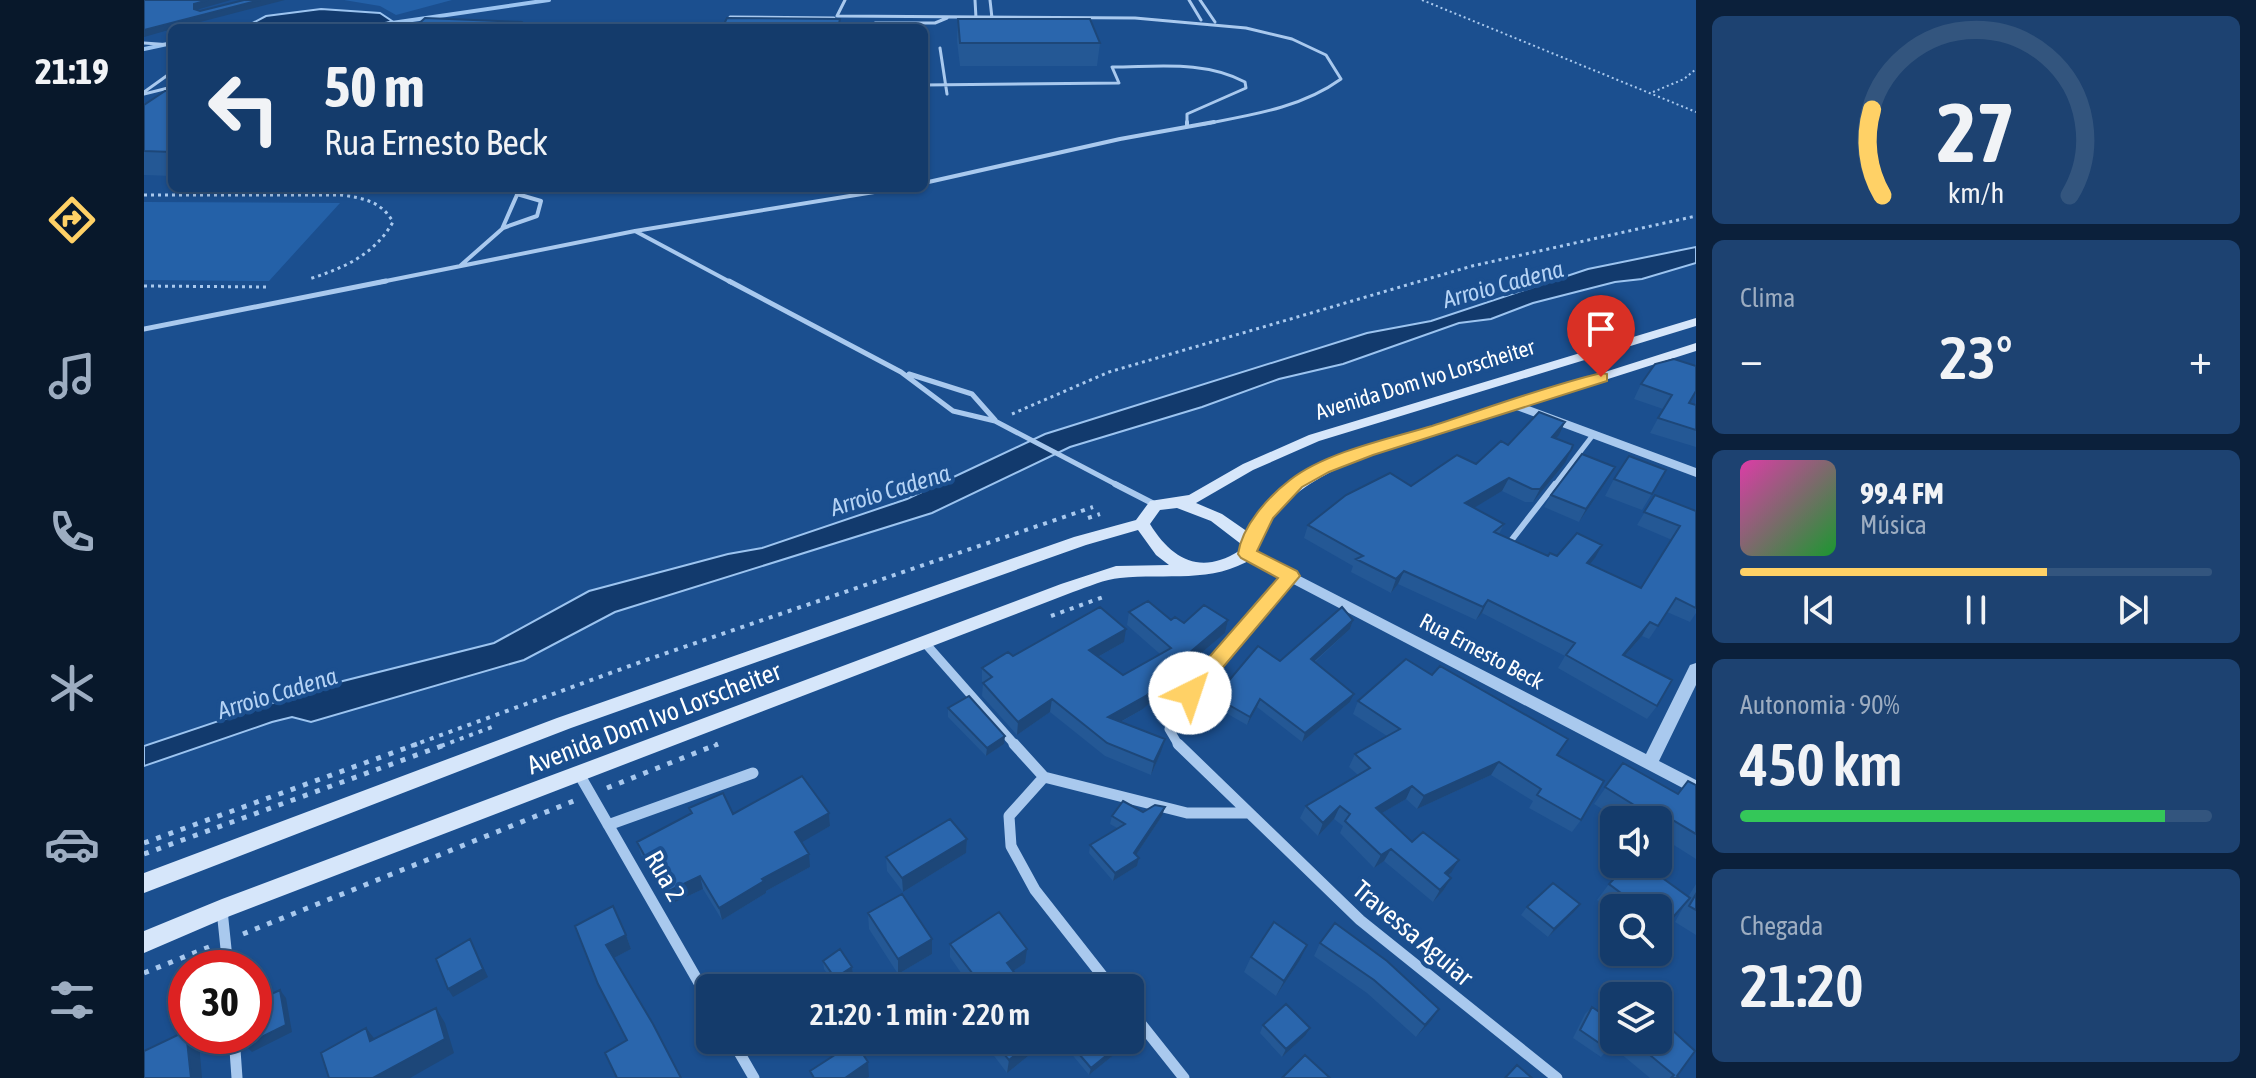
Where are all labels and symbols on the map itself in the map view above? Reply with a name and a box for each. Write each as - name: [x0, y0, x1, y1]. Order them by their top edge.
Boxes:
- water label: Arroio Cadena: [1439, 255, 1566, 313]
- pin: [1567, 295, 1635, 377]
- street label: Avenida Dom Ivo Lorscheiter: [1312, 333, 1538, 425]
- water label: Arroio Cadena: [826, 459, 953, 521]
- street label: Rua Ernesto Beck: [1416, 607, 1549, 695]
- position arrow: [1148, 651, 1232, 735]
- street label: Avenida Dom Ivo Lorscheiter: [523, 656, 785, 780]
- water label: Arroio Cadena: [213, 662, 340, 724]
- street label: Rua 2: [639, 845, 691, 907]
- street label: Travessa Aguiar: [1347, 874, 1479, 992]
- speed limit sign: 30: [168, 950, 272, 1054]

